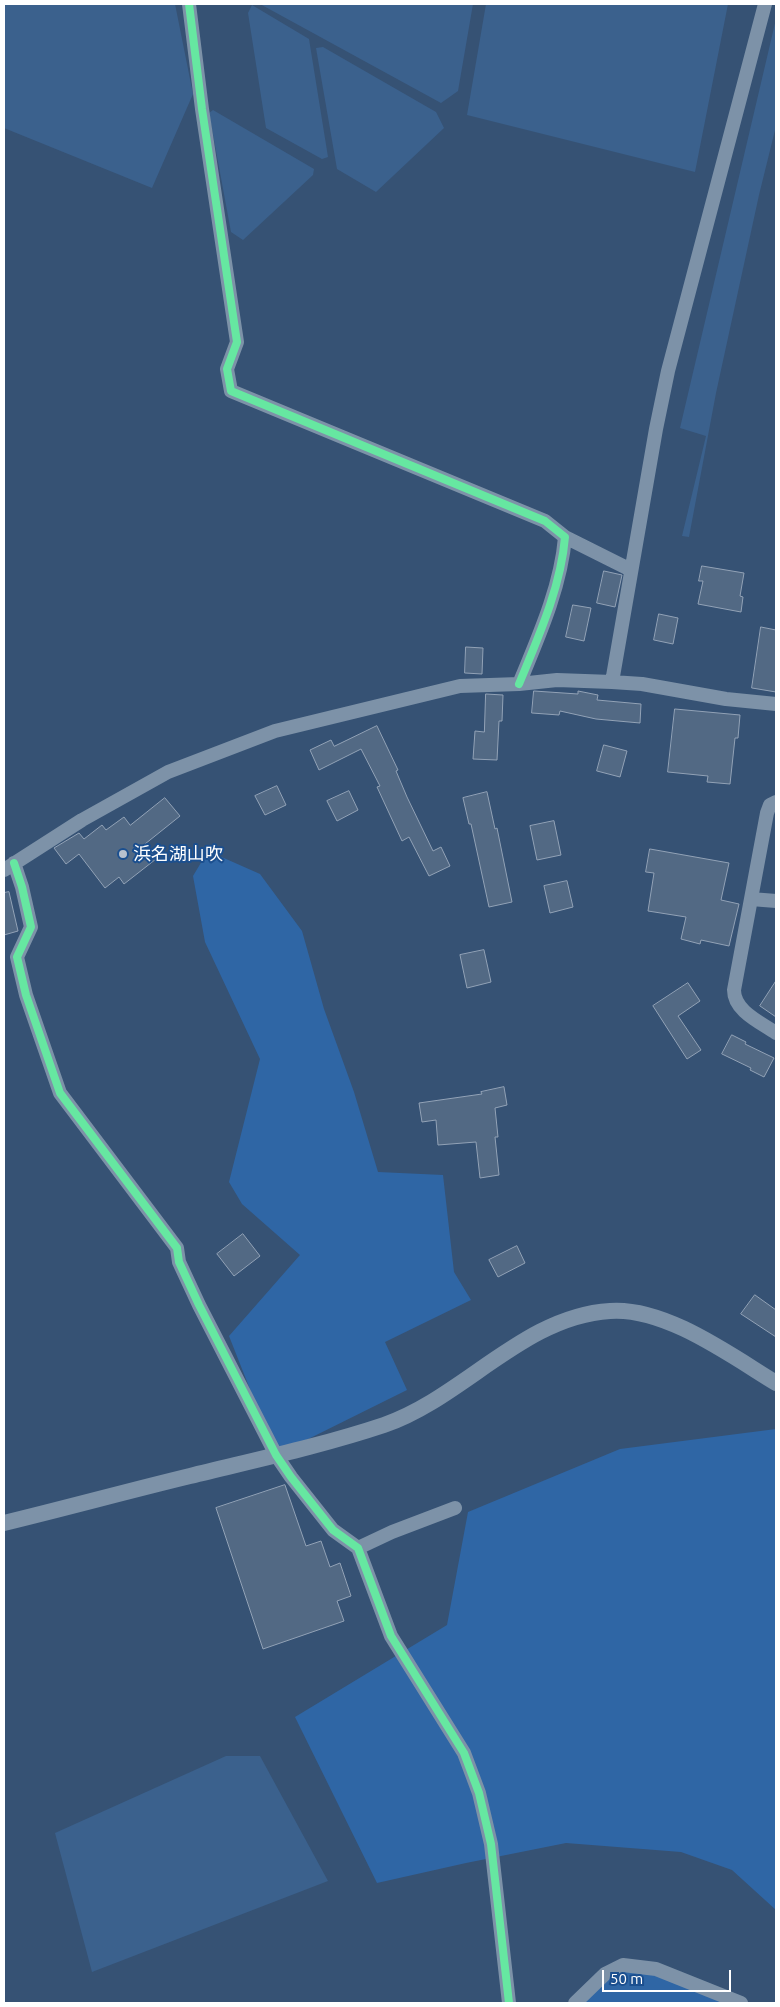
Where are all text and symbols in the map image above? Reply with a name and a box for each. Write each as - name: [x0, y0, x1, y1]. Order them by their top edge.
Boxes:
- place label: 浜名湖山吹: [133, 843, 223, 865]
- marker: 浜名湖山吹: [117, 848, 129, 860]
- scale bar: [605, 1960, 734, 1992]
- text: 50 m: [610, 1970, 643, 1987]

